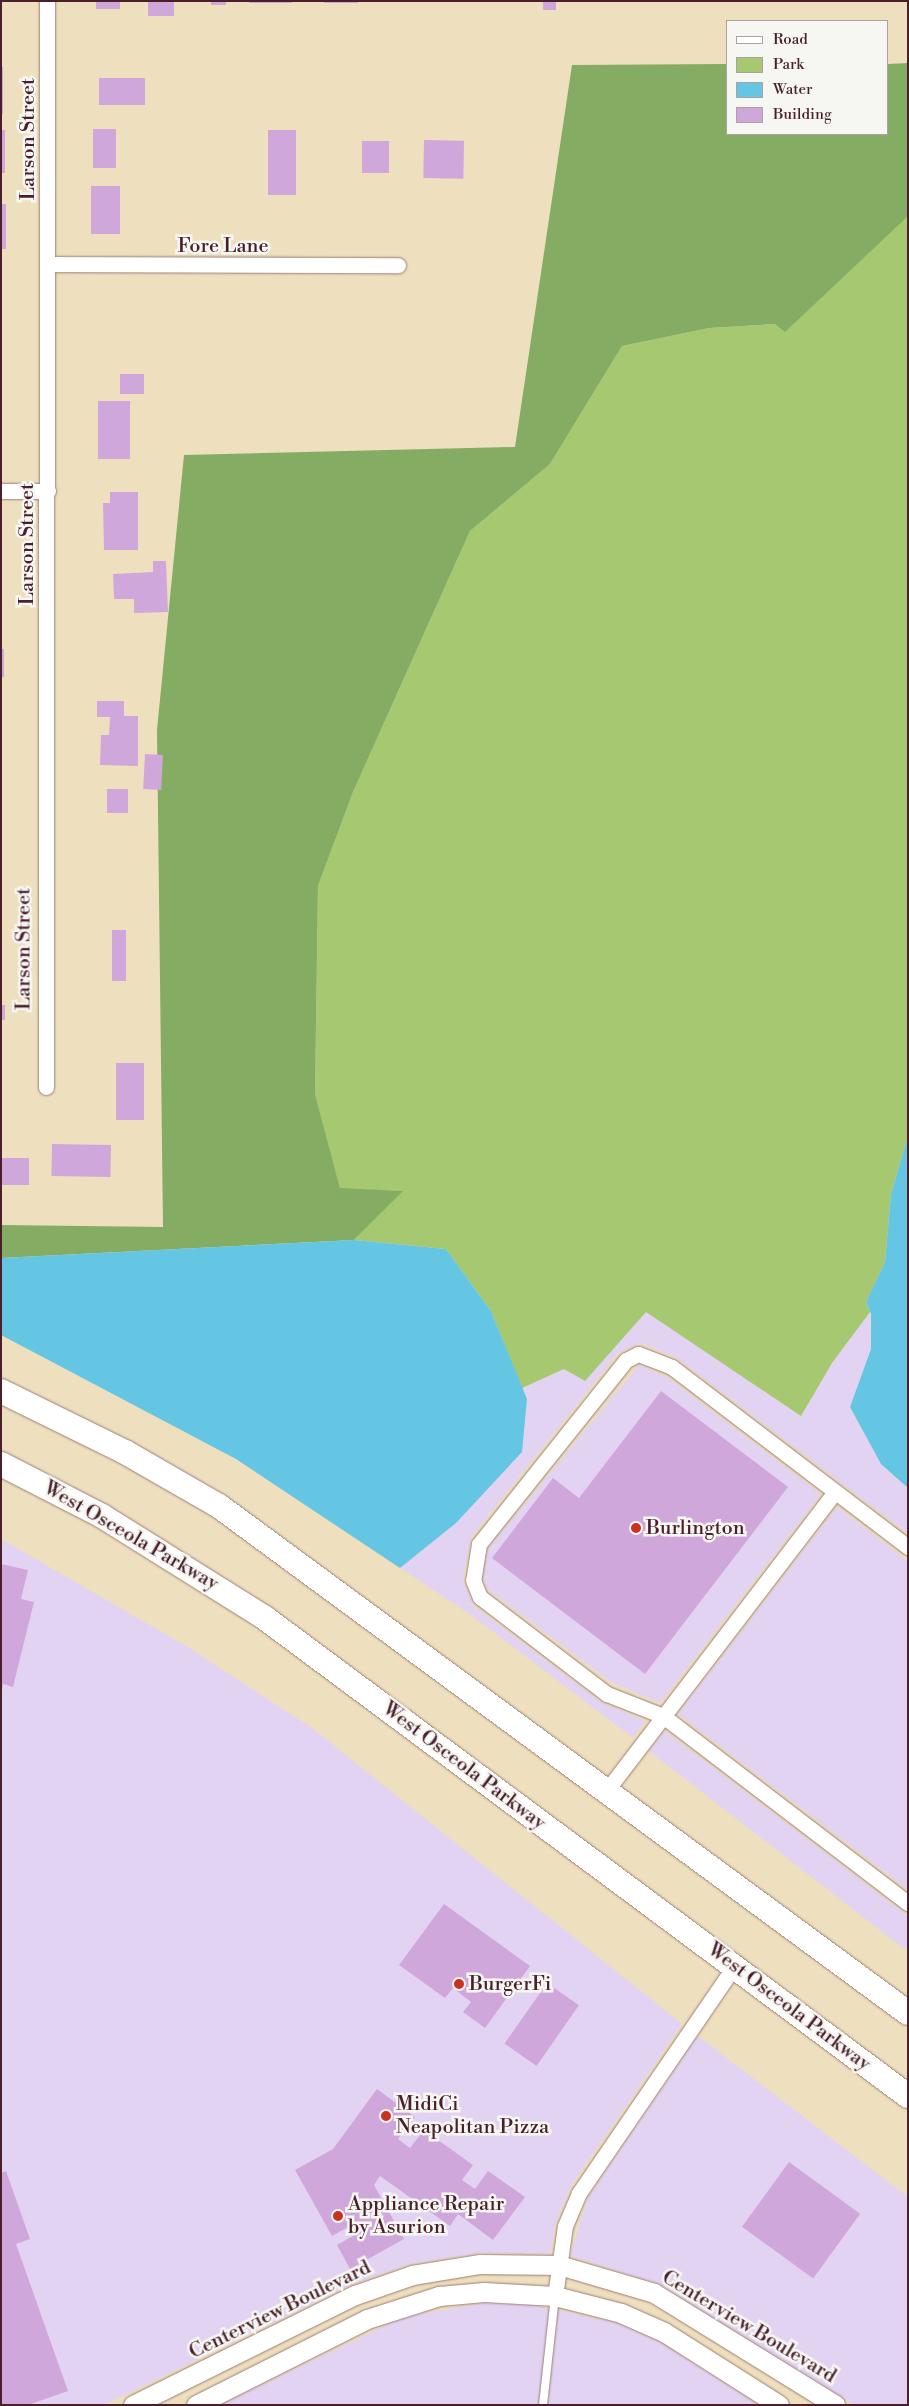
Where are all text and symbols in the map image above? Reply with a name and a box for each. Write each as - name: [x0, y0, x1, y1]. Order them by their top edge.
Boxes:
- legend: [726, 20, 889, 135]
- text: Road: [773, 30, 808, 49]
- text: Park: [773, 55, 804, 74]
- street label: Larson Street: [16, 78, 40, 200]
- text: Water: [773, 80, 812, 99]
- text: Building: [773, 105, 832, 124]
- street label: Fore Lane: [177, 234, 269, 258]
- street label: Larson Street: [15, 483, 39, 605]
- street label: Larson Street: [12, 888, 36, 1010]
- street label: West Osceola Parkway: [39, 1476, 223, 1596]
- place label: Burlington: [646, 1516, 745, 1540]
- marker: Burlington: [630, 1522, 642, 1534]
- street label: West Osceola Parkway: [378, 1697, 550, 1835]
- street label: West Osceola Parkway: [703, 1938, 875, 2076]
- place label: BurgerFi: [469, 1972, 551, 1996]
- marker: BurgerFi: [453, 1978, 465, 1990]
- place label: MidiCi Neapolitan Pizza: [396, 2092, 549, 2139]
- marker: MidiCi Neapolitan Pizza: [380, 2110, 392, 2122]
- place label: Appliance Repair by Asurion: [348, 2192, 504, 2239]
- marker: Appliance Repair by Asurion: [332, 2210, 344, 2222]
- street label: Centerview Boulevard: [185, 2256, 375, 2364]
- street label: Centerview Boulevard: [657, 2265, 841, 2389]

